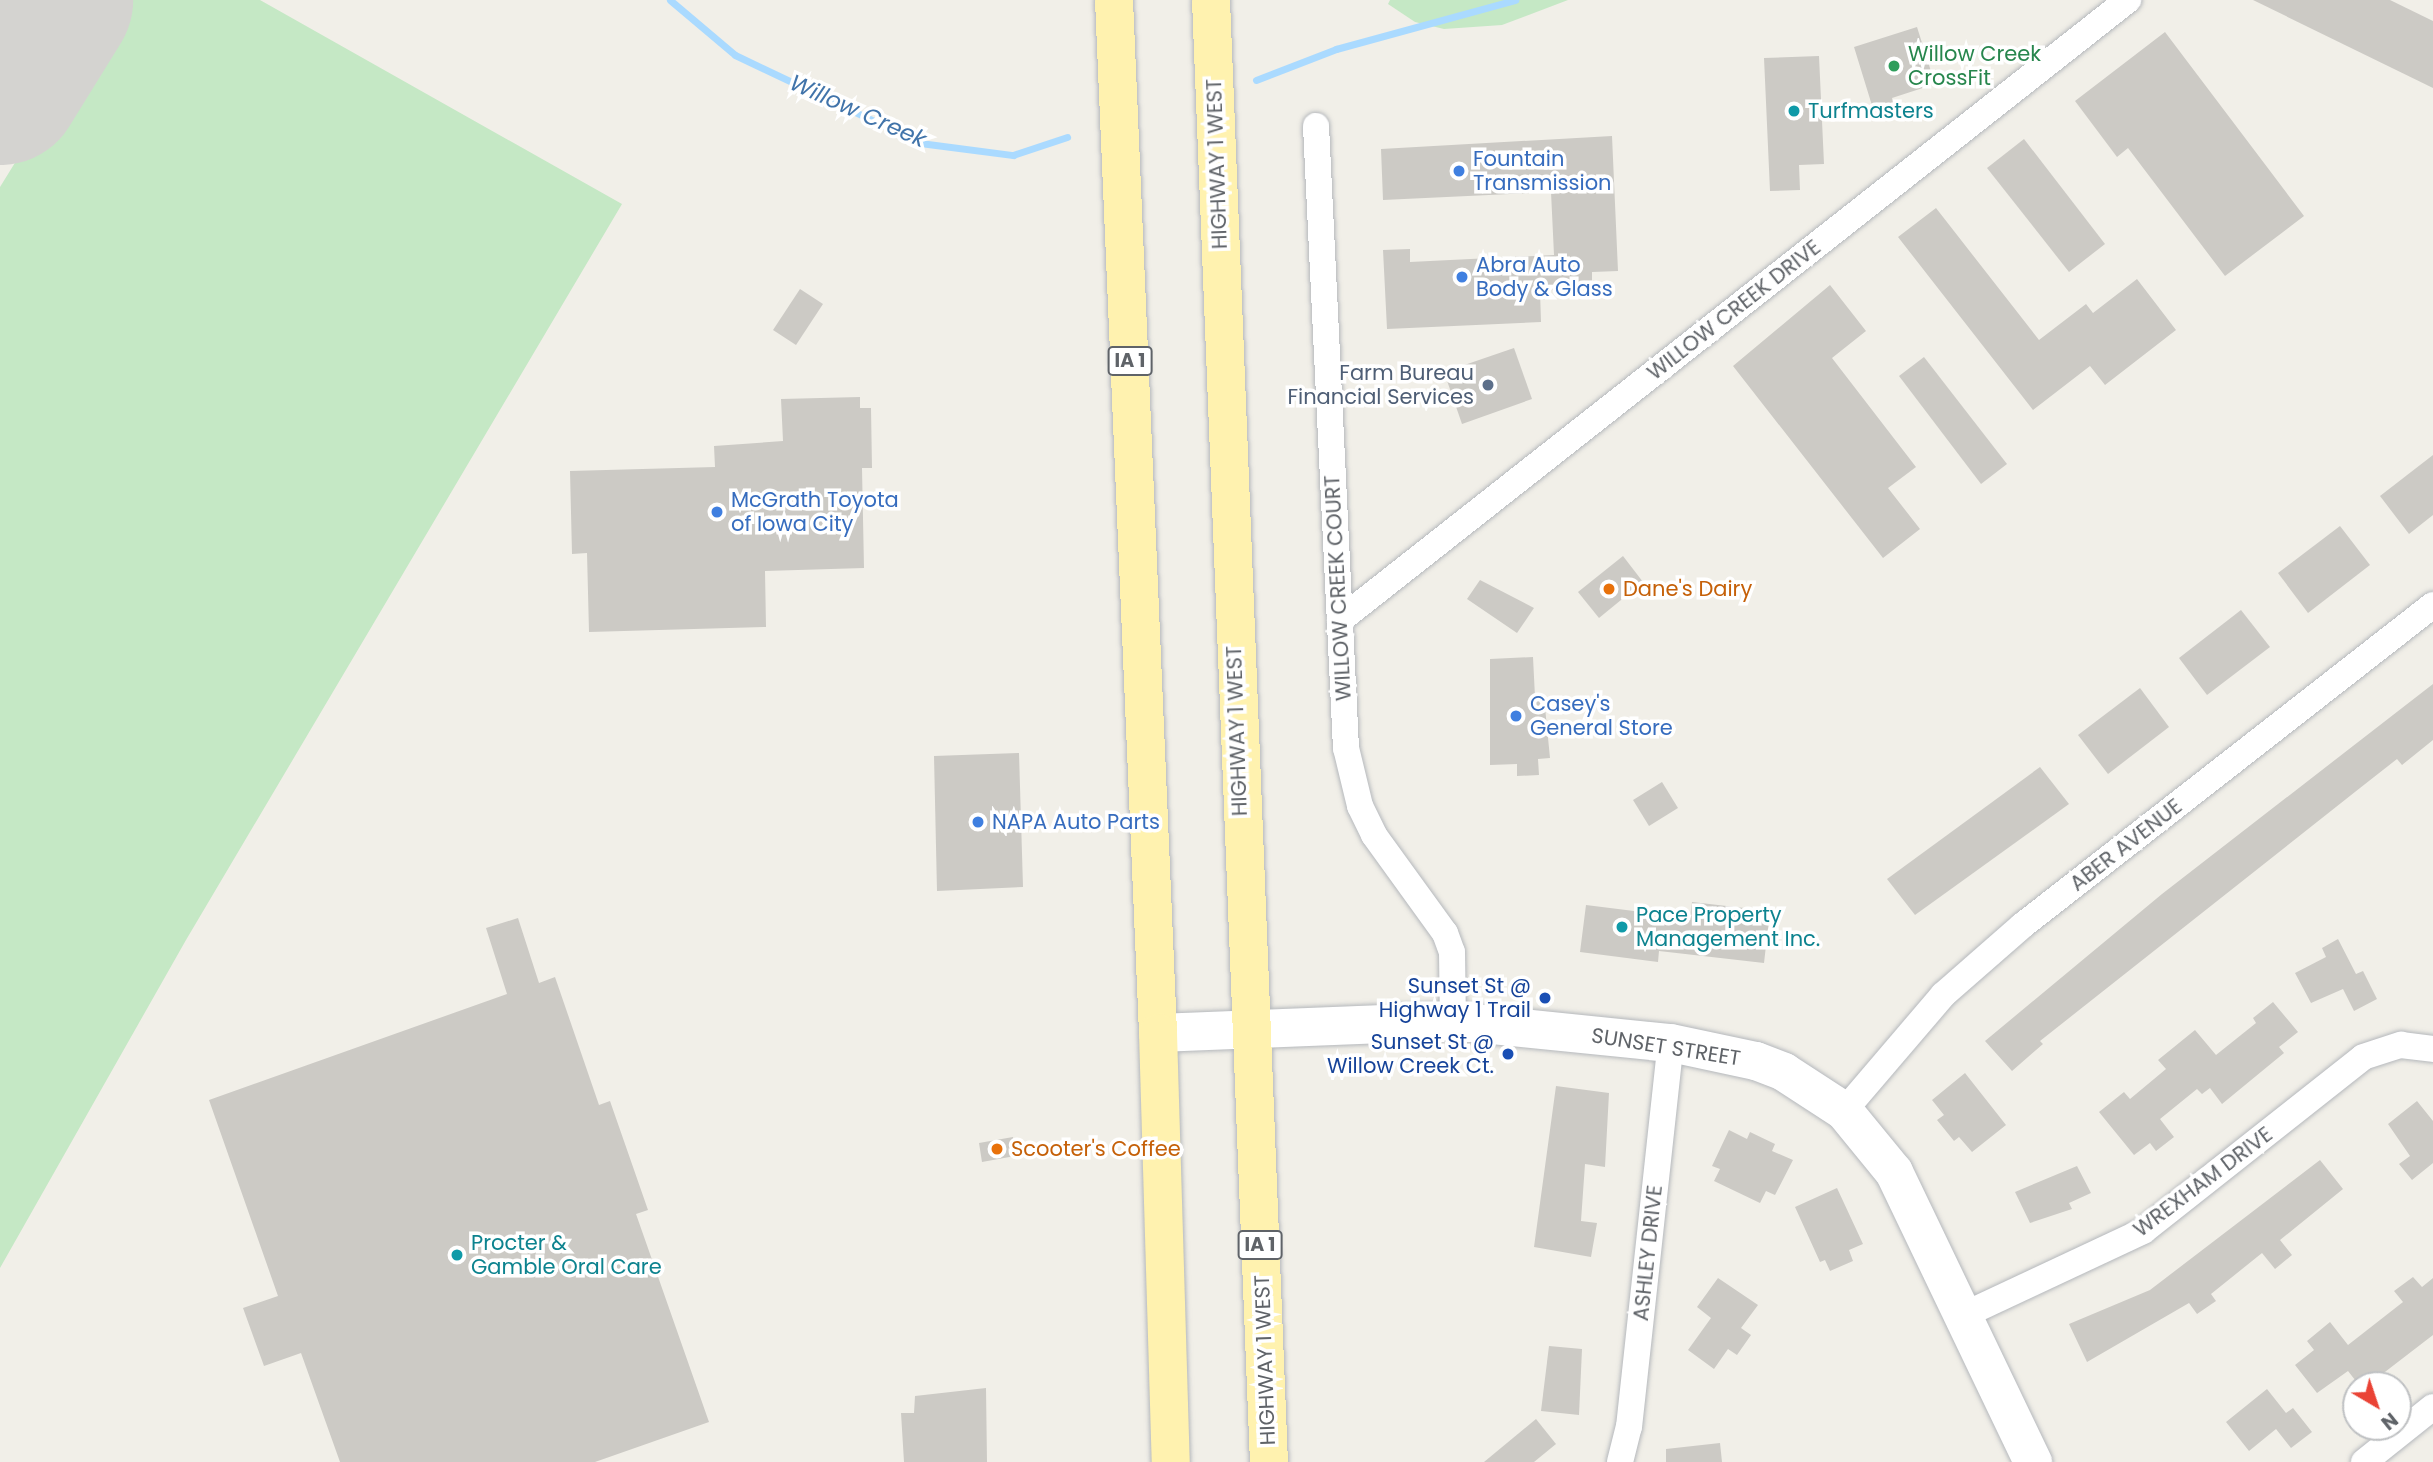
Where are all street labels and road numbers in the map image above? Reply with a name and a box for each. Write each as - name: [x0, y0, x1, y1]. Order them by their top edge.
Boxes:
- street label: HIGHWAY 1 WEST: [1201, 78, 1233, 250]
- street label: WILLOW CREEK DRIVE: [1642, 235, 1826, 385]
- road number: IA 1: [1107, 346, 1153, 376]
- street label: WILLOW CREEK COURT: [1319, 474, 1357, 702]
- street label: HIGHWAY 1 WEST: [1221, 645, 1253, 817]
- street label: ABER AVENUE: [2065, 794, 2187, 896]
- street label: SUNSET STREET: [1590, 1023, 1742, 1071]
- street label: WREXHAM DRIVE: [2129, 1122, 2277, 1242]
- street label: ASHLEY DRIVE: [1628, 1184, 1668, 1322]
- road number: IA 1: [1237, 1230, 1283, 1260]
- street label: HIGHWAY 1 WEST: [1249, 1274, 1281, 1446]

